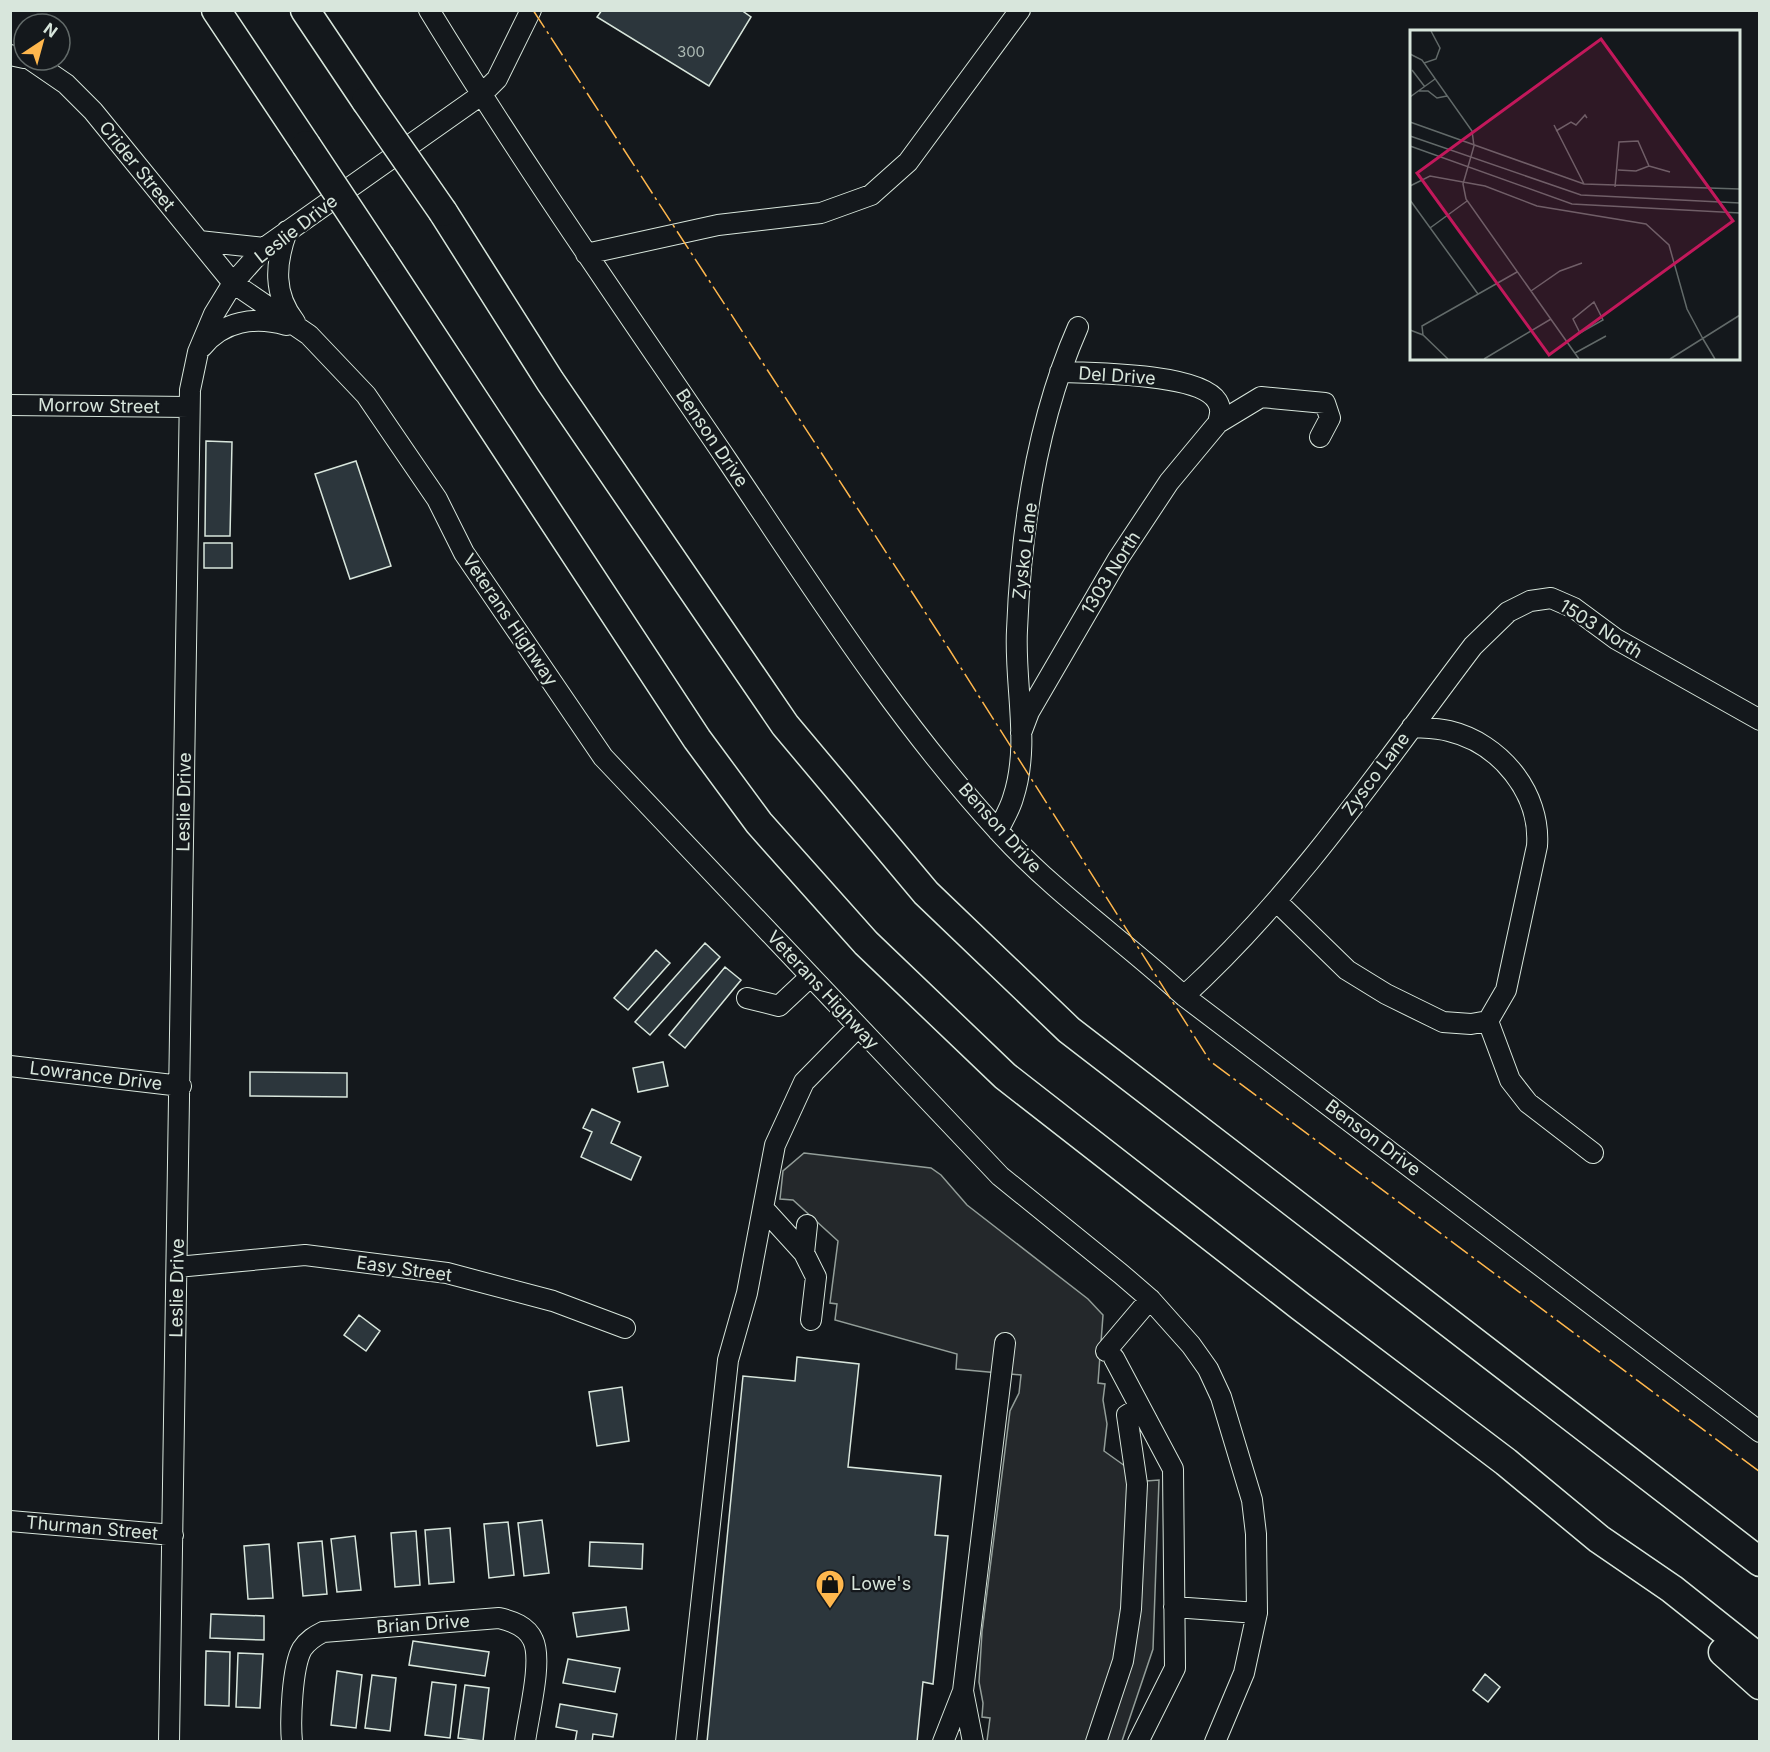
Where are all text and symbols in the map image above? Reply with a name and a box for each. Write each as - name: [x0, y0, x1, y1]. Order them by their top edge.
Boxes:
- north arrow: [12, 12, 72, 72]
- text: N: [40, 18, 62, 42]
- inset map: [1410, 30, 1740, 360]
- house number: 300: [677, 42, 705, 61]
- street label: Crider Street: [95, 117, 180, 215]
- street label: Leslie Drive: [250, 190, 341, 267]
- street label: Del Drive: [1078, 362, 1156, 389]
- street label: Benson Drive: [672, 385, 753, 491]
- street label: Morrow Street: [38, 394, 160, 417]
- street label: Zysko Lane: [1008, 501, 1041, 601]
- street label: 1303 North: [1077, 527, 1144, 618]
- street label: Veterans Highway: [459, 550, 562, 690]
- street label: 1503 North: [1556, 595, 1647, 662]
- street label: Zysco Lane: [1338, 728, 1414, 819]
- street label: Leslie Drive: [172, 752, 195, 852]
- street label: Benson Drive: [955, 778, 1046, 877]
- street label: Veterans Highway: [763, 926, 884, 1053]
- street label: Lowrance Drive: [29, 1057, 164, 1094]
- street label: Benson Drive: [1322, 1095, 1425, 1180]
- street label: Leslie Drive: [165, 1238, 188, 1338]
- street label: Easy Street: [355, 1251, 453, 1286]
- street label: Thurman Street: [25, 1511, 159, 1544]
- shop icon: Lowe's: [814, 1568, 846, 1610]
- place label: Lowe's: [851, 1573, 911, 1594]
- street label: Brian Drive: [376, 1610, 470, 1637]

